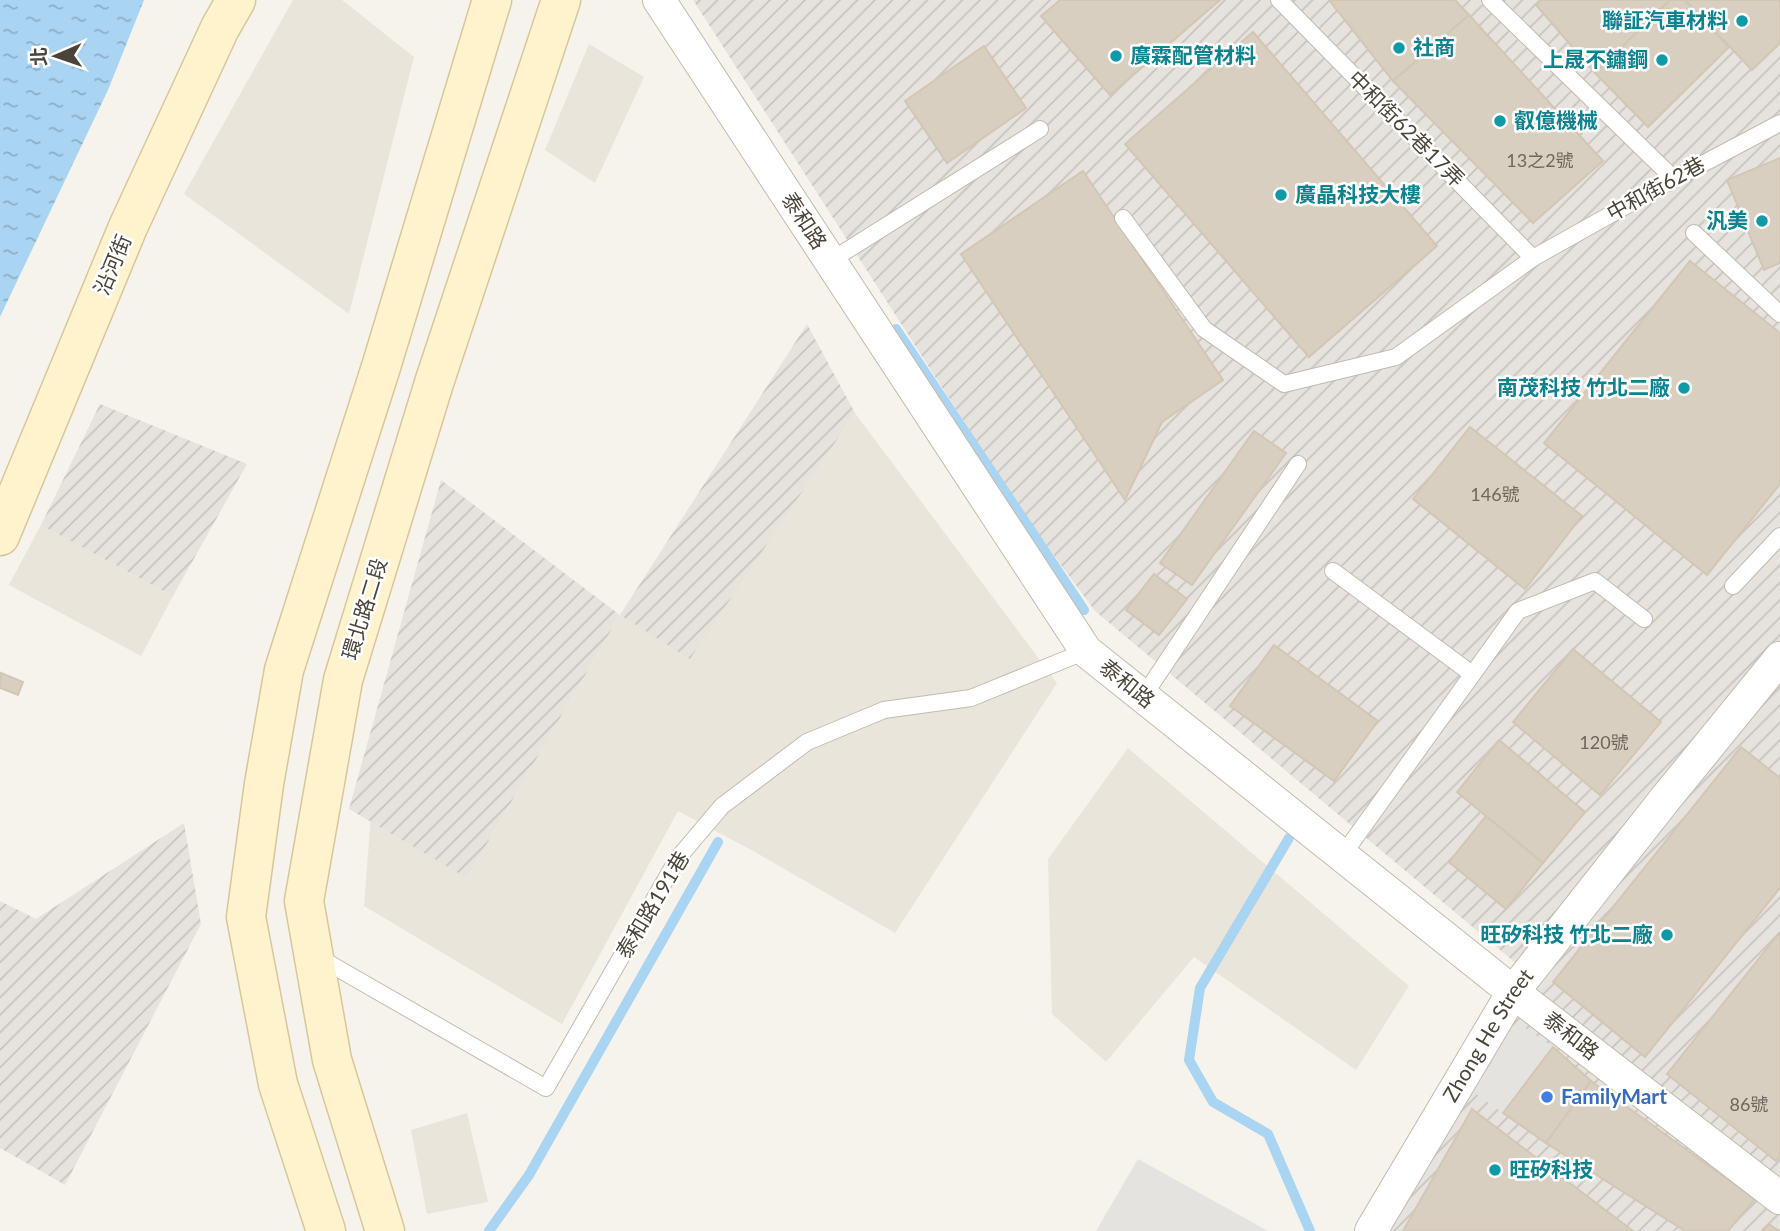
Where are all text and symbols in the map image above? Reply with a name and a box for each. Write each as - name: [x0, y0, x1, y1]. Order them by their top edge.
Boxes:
- place label: 聯証汽車材料: [1602, 7, 1728, 32]
- marker: 聯証汽車材料: [1734, 13, 1750, 29]
- north arrow: [21, 21, 91, 91]
- place label: 社商: [1413, 34, 1455, 59]
- marker: 社商: [1391, 40, 1407, 56]
- place label: 廣霖配管材料: [1130, 42, 1256, 67]
- place label: 上晟不鏽鋼: [1543, 46, 1648, 71]
- text: 北: [27, 47, 50, 67]
- marker: 廣霖配管材料: [1108, 48, 1124, 64]
- marker: 上晟不鏽鋼: [1654, 52, 1670, 68]
- street label: 中和街62巷17弄: [1344, 65, 1470, 191]
- place label: 叡億機械: [1514, 107, 1598, 132]
- marker: 叡億機械: [1492, 113, 1508, 129]
- house number: 13之2號: [1506, 149, 1574, 171]
- street label: 中和街62巷: [1602, 150, 1709, 225]
- place label: 廣晶科技大樓: [1295, 181, 1421, 206]
- street label: 泰和路: [778, 187, 833, 253]
- marker: 廣晶科技大樓: [1273, 187, 1289, 203]
- place label: 汎美: [1706, 207, 1748, 232]
- marker: 汎美: [1754, 213, 1770, 229]
- street label: 沿河街: [88, 231, 135, 298]
- place label: 南茂科技 竹北二廠: [1497, 374, 1670, 399]
- marker: 南茂科技 竹北二廠: [1676, 380, 1692, 396]
- house number: 146號: [1470, 483, 1520, 505]
- street label: 環北路二段: [336, 555, 391, 662]
- street label: 泰和路: [1096, 653, 1160, 712]
- house number: 120號: [1579, 731, 1629, 753]
- street label: 泰和路191巷: [610, 846, 693, 962]
- place label: 旺矽科技 竹北二廠: [1480, 921, 1653, 946]
- marker: 旺矽科技 竹北二廠: [1659, 927, 1675, 943]
- street label: Zhong He Street: [1437, 963, 1538, 1106]
- street label: 泰和路: [1539, 1006, 1604, 1064]
- place label: FamilyMart: [1561, 1083, 1667, 1108]
- marker: FamilyMart: [1539, 1089, 1555, 1105]
- house number: 86號: [1730, 1093, 1768, 1115]
- place label: 旺矽科技: [1509, 1156, 1593, 1181]
- marker: 旺矽科技: [1487, 1162, 1503, 1178]

